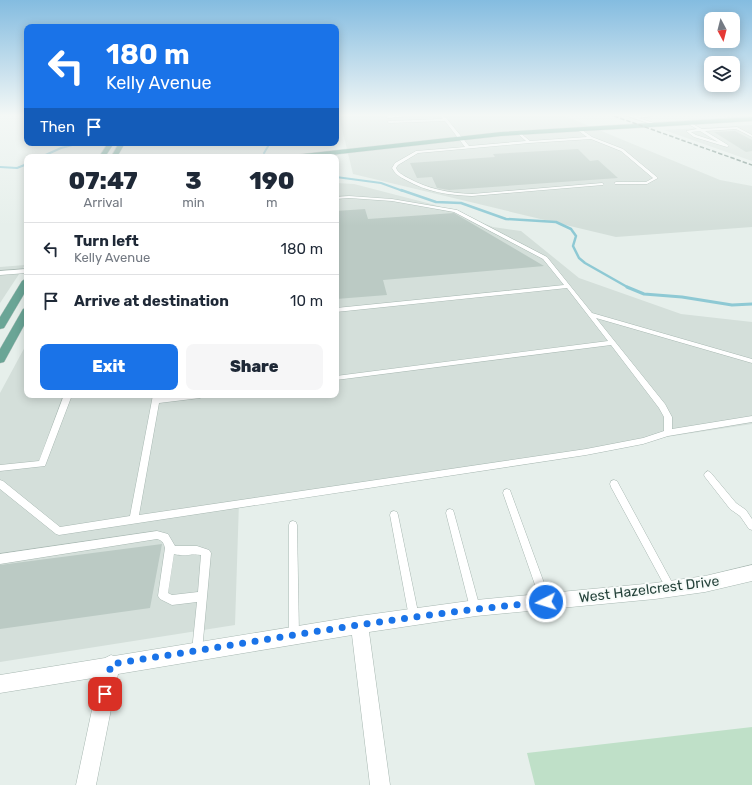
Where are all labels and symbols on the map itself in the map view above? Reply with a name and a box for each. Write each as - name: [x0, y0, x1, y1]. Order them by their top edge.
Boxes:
- north arrow: [704, 12, 740, 48]
- street label: West Hazelcrest Drive: [578, 572, 720, 607]
- position arrow: [525, 581, 567, 623]
- pin: [88, 677, 122, 711]

